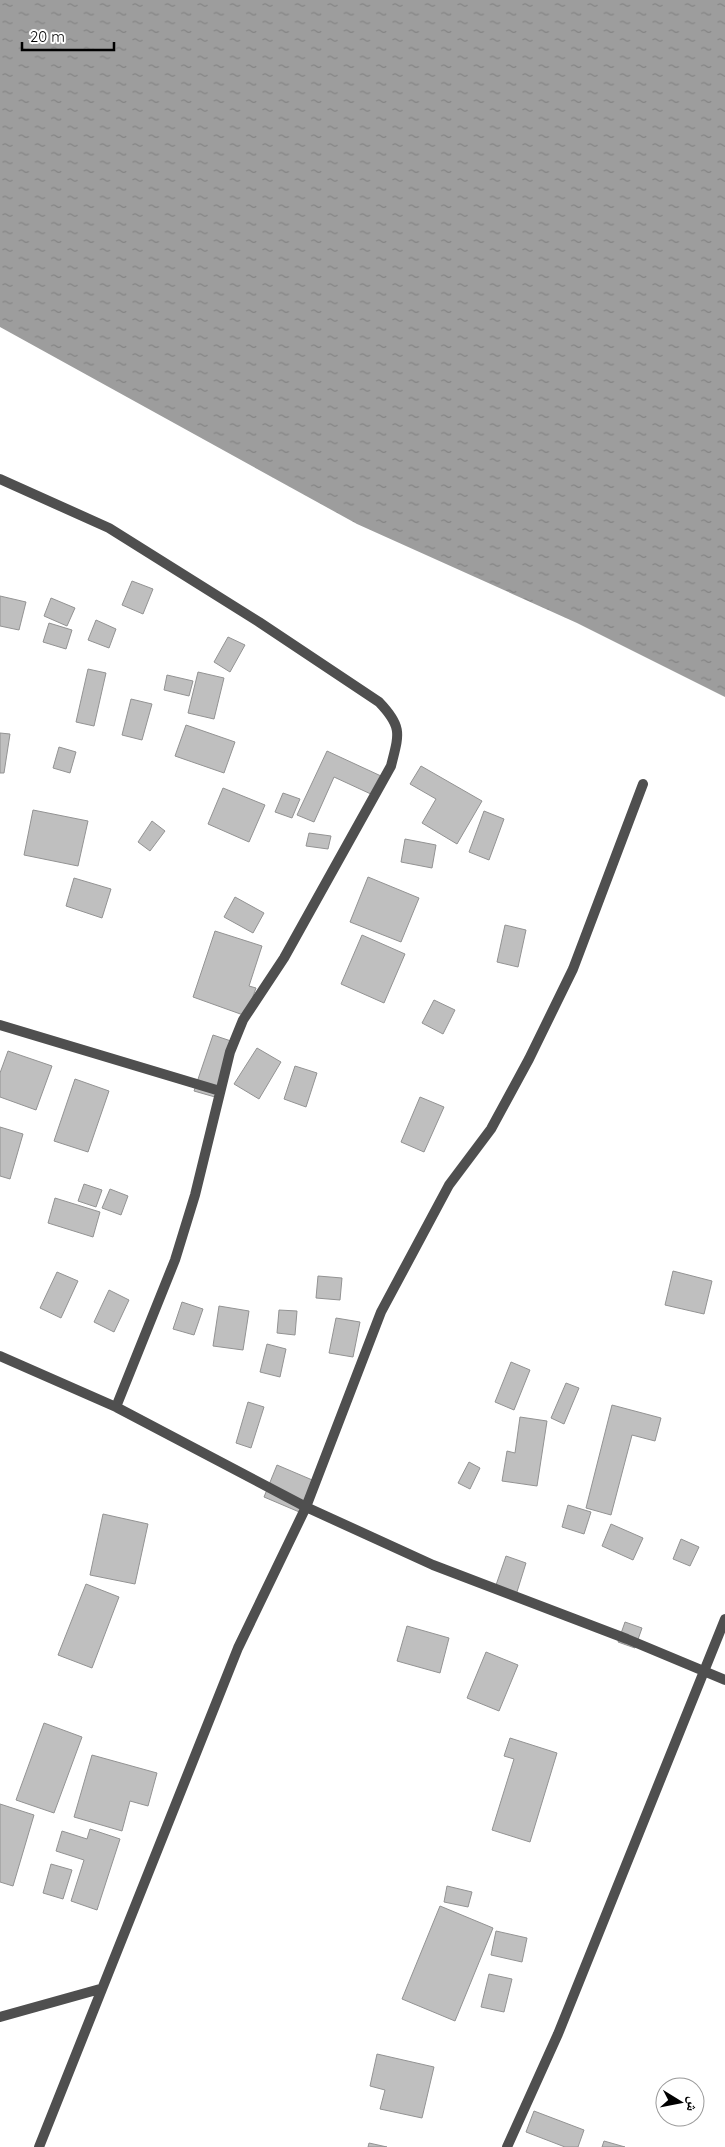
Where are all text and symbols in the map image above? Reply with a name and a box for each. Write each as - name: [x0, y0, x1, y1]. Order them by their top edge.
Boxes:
- scale bar: [22, 20, 115, 52]
- text: 20 m: [30, 27, 65, 46]
- north arrow: [655, 2077, 705, 2127]
- text: ش: [683, 2095, 703, 2113]

